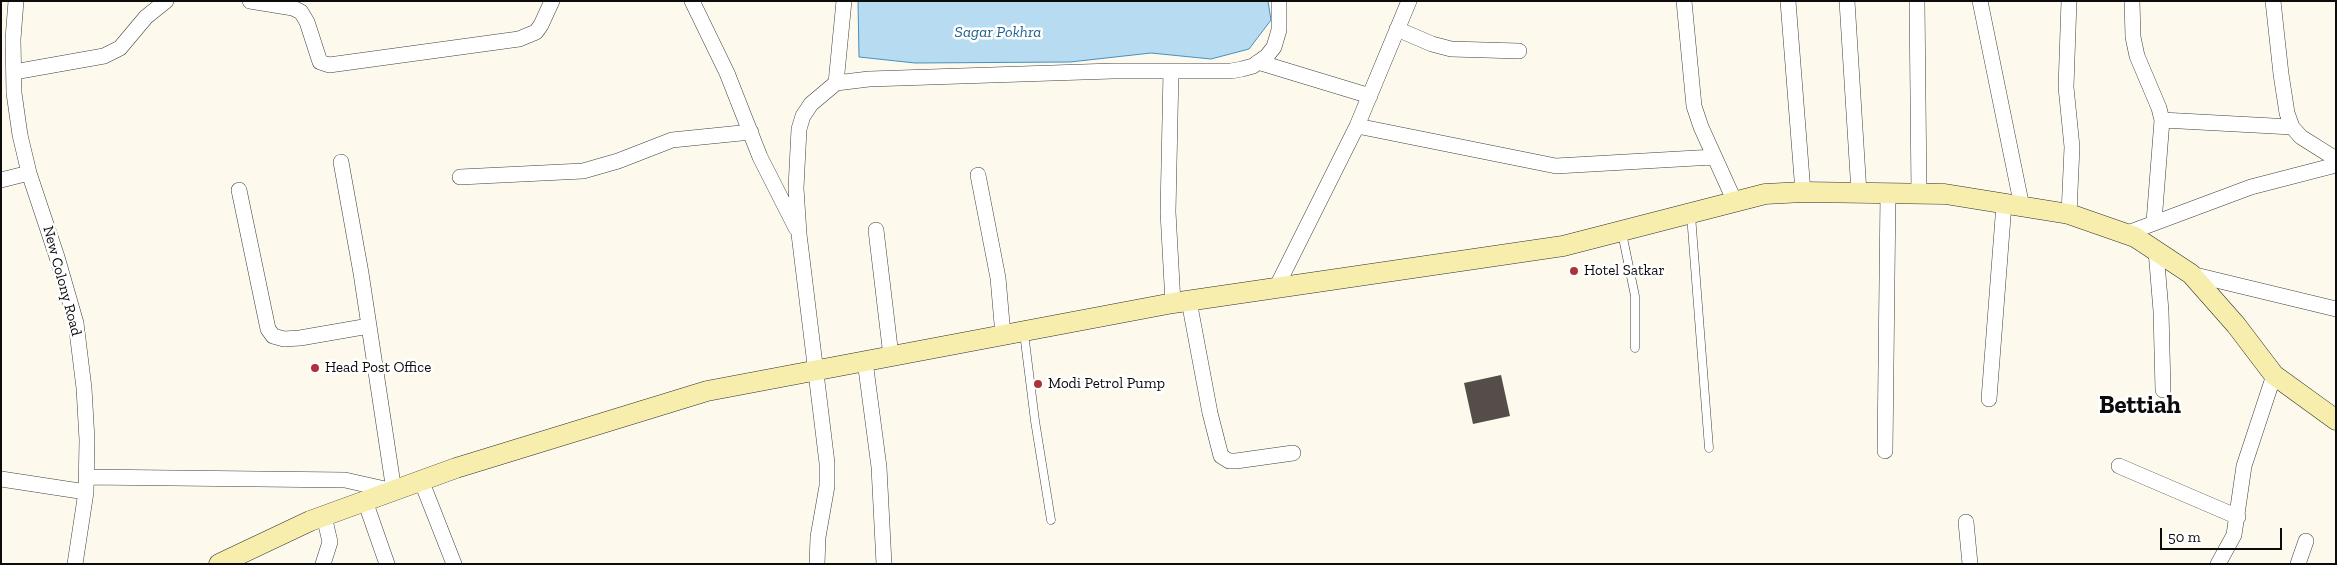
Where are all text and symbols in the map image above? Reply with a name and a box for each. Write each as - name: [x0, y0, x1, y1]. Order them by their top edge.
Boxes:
- water label: Sagar Pokhra: [955, 22, 1041, 42]
- street label: New Colony Road: [39, 224, 85, 338]
- place label: Hotel Satkar: [1584, 262, 1665, 280]
- marker: Hotel Satkar: [1568, 265, 1580, 277]
- place label: Head Post Office: [325, 359, 431, 377]
- marker: Head Post Office: [309, 362, 321, 374]
- place label: Modi Petrol Pump: [1048, 375, 1165, 393]
- marker: Modi Petrol Pump: [1032, 378, 1044, 390]
- district label: Bettiah: [2099, 391, 2181, 421]
- scale bar: [2162, 518, 2284, 550]
- text: 50 m: [2168, 528, 2201, 546]

